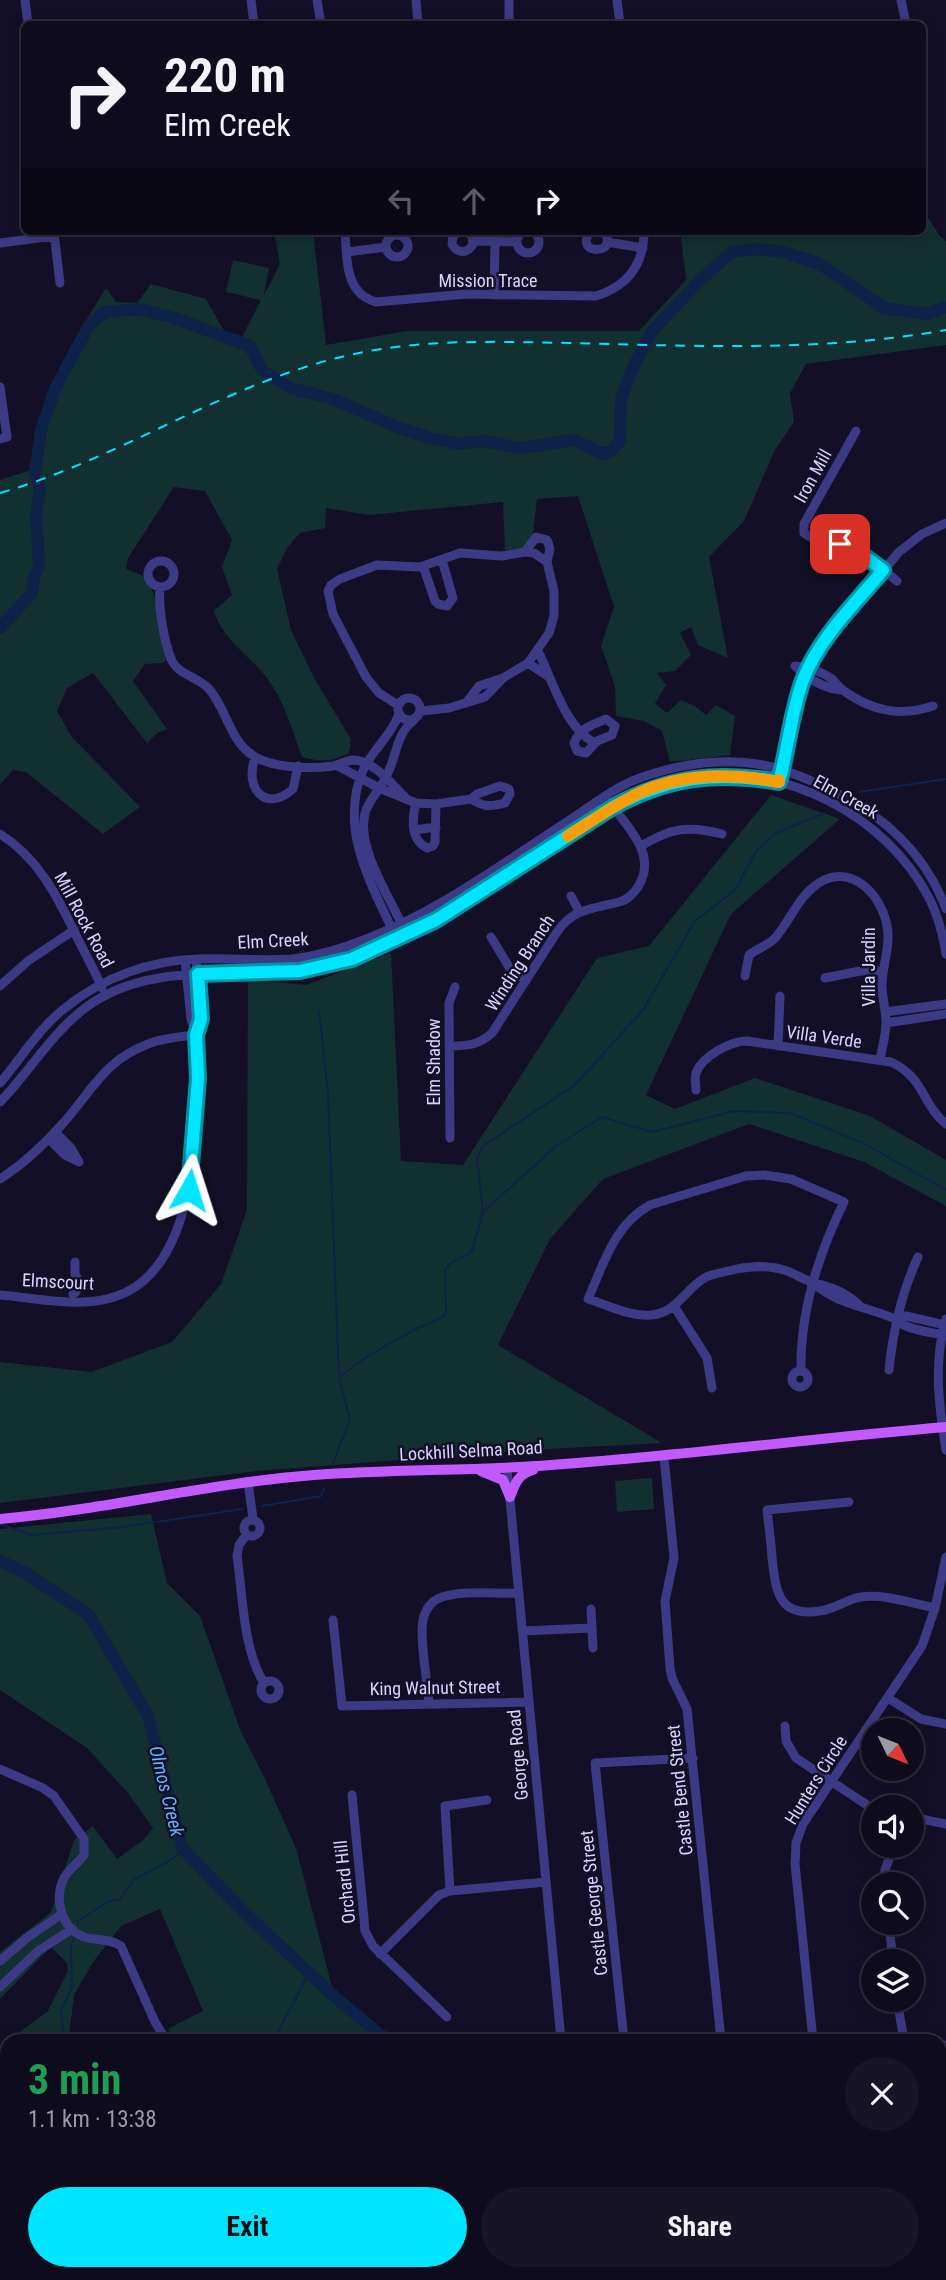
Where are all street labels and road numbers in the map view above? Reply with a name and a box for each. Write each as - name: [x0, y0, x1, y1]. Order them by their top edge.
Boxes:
- street label: Mission Trace: [438, 270, 538, 291]
- street label: Iron Mill: [789, 445, 836, 506]
- street label: Elm Creek: [810, 770, 883, 823]
- street label: Mill Rock Road: [50, 868, 118, 971]
- street label: Winding Branch: [481, 911, 559, 1015]
- street label: Villa Jardin: [858, 927, 879, 1007]
- street label: Elm Creek: [237, 928, 309, 953]
- street label: Elm Shadow: [423, 1018, 444, 1106]
- street label: Villa Verde: [785, 1021, 863, 1052]
- street label: Elmscourt: [21, 1269, 95, 1294]
- street label: Lockhill Selma Road: [399, 1436, 543, 1465]
- street label: King Walnut Street: [369, 1676, 501, 1699]
- street label: George Road: [503, 1709, 532, 1801]
- street label: Castle Bend Street: [662, 1724, 697, 1856]
- street label: Hunters Circle: [780, 1731, 851, 1828]
- street label: Castle George Street: [575, 1829, 612, 1977]
- street label: Orchard Hill: [330, 1839, 359, 1925]

